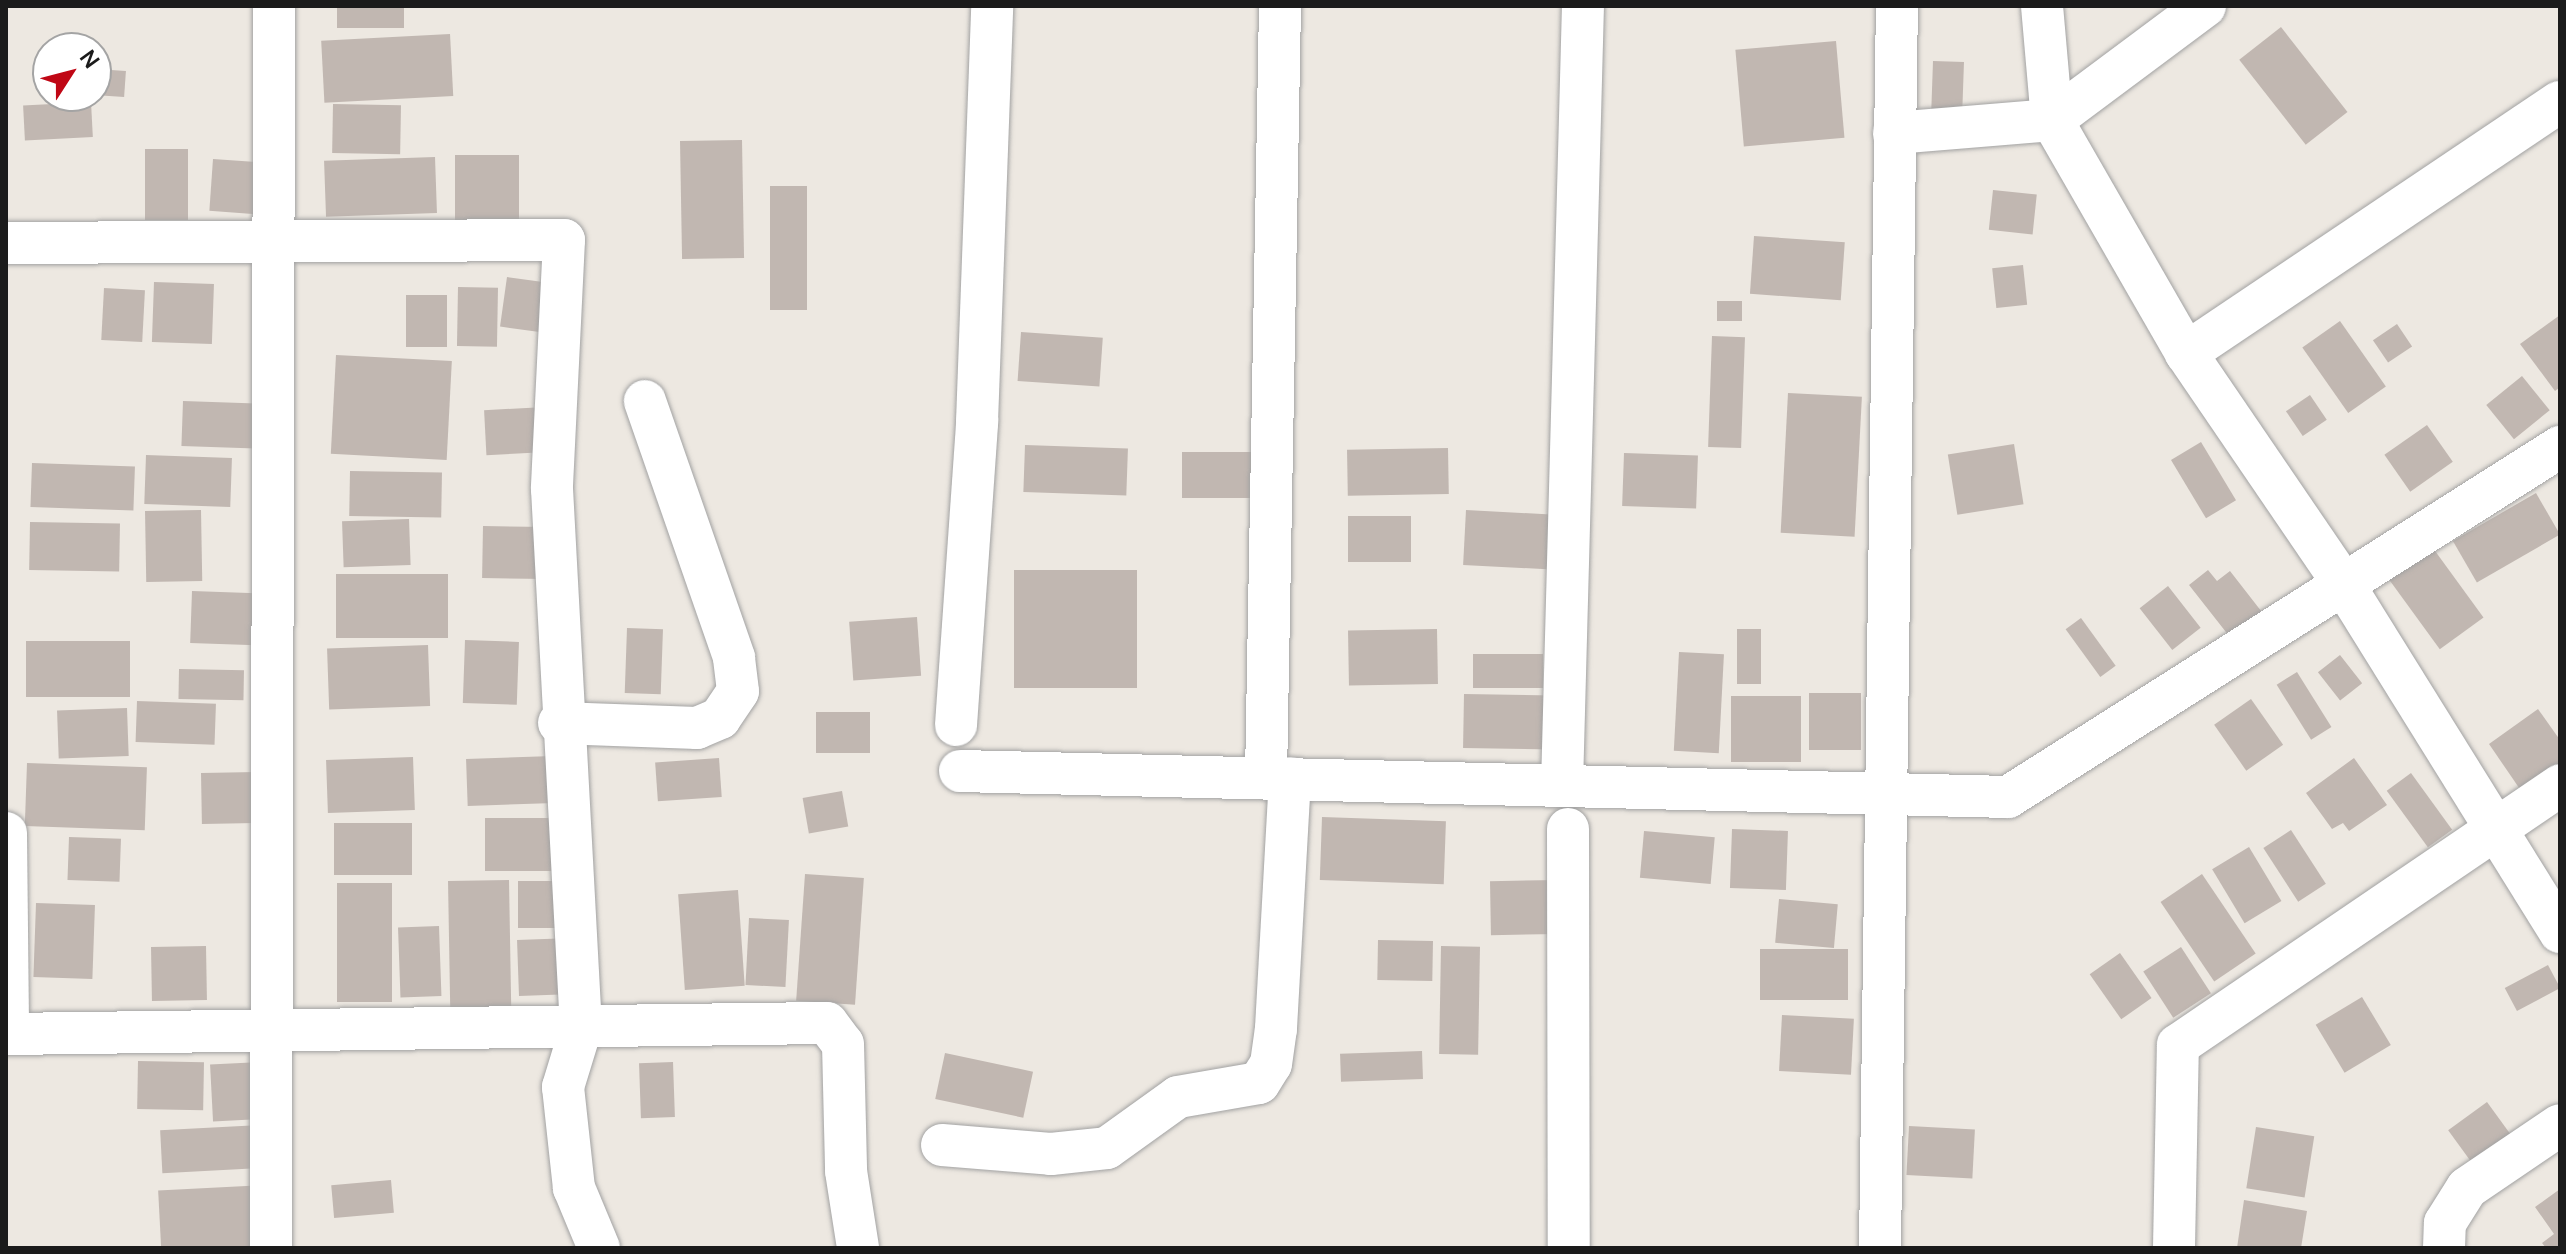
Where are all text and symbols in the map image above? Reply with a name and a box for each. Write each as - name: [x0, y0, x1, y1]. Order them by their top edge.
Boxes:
- north arrow: [32, 32, 112, 112]
- text: N: [73, 44, 107, 74]

